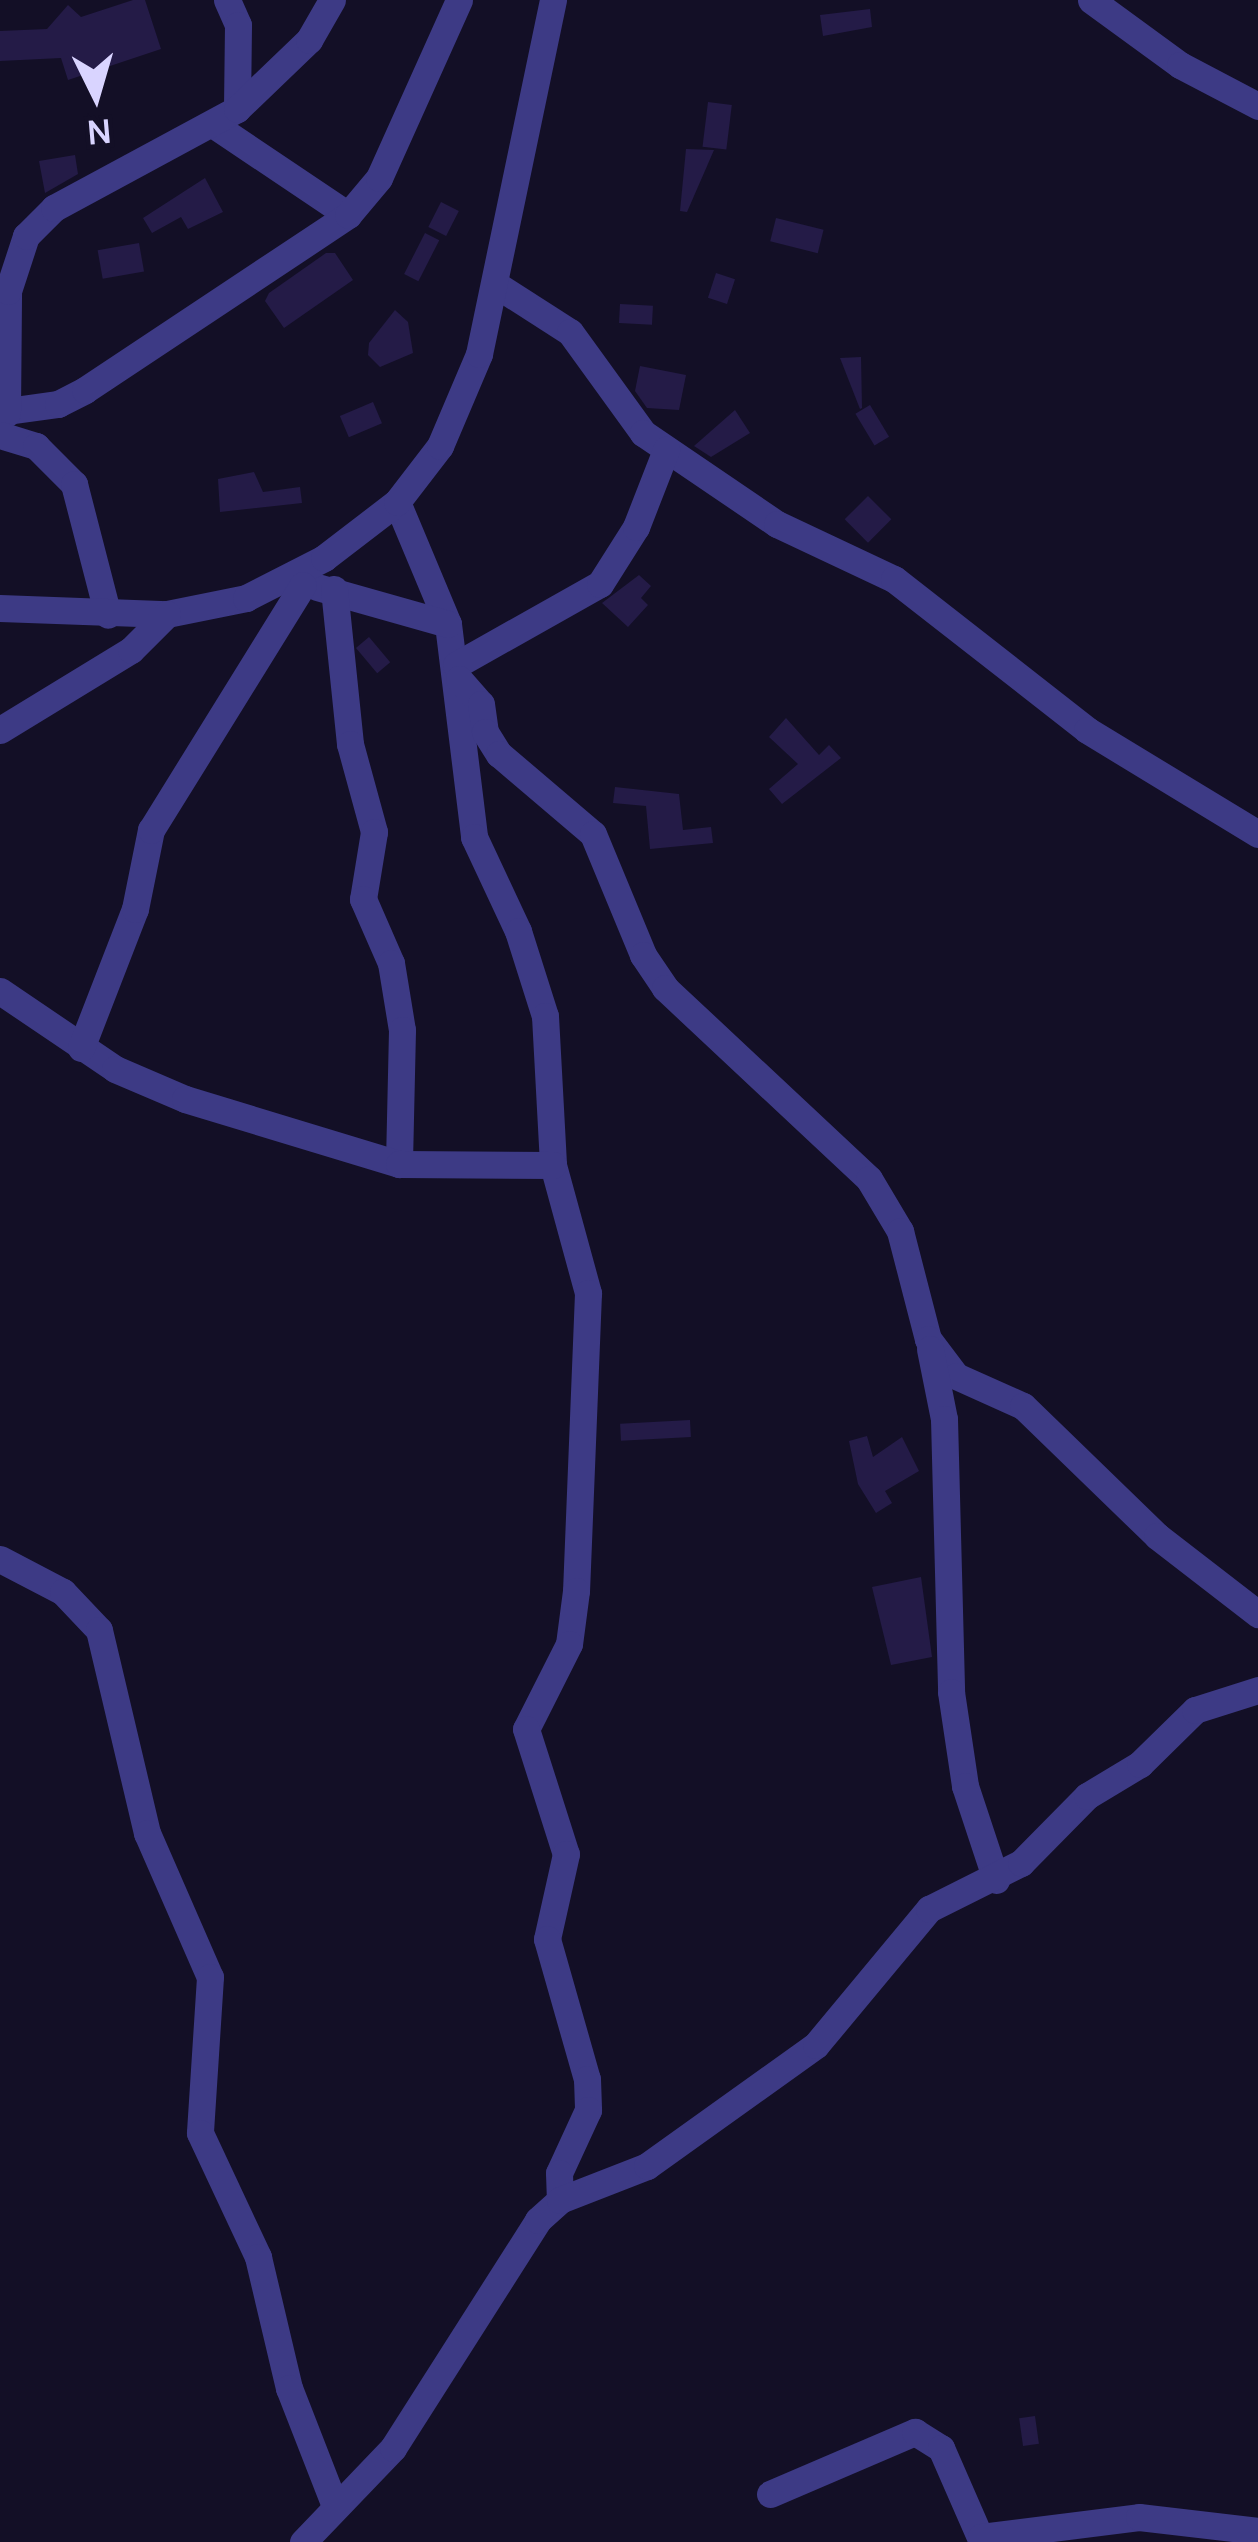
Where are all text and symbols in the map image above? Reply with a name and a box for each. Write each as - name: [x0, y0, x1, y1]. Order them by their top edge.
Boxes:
- north arrow: [36, 36, 156, 156]
- text: N: [85, 109, 113, 156]

